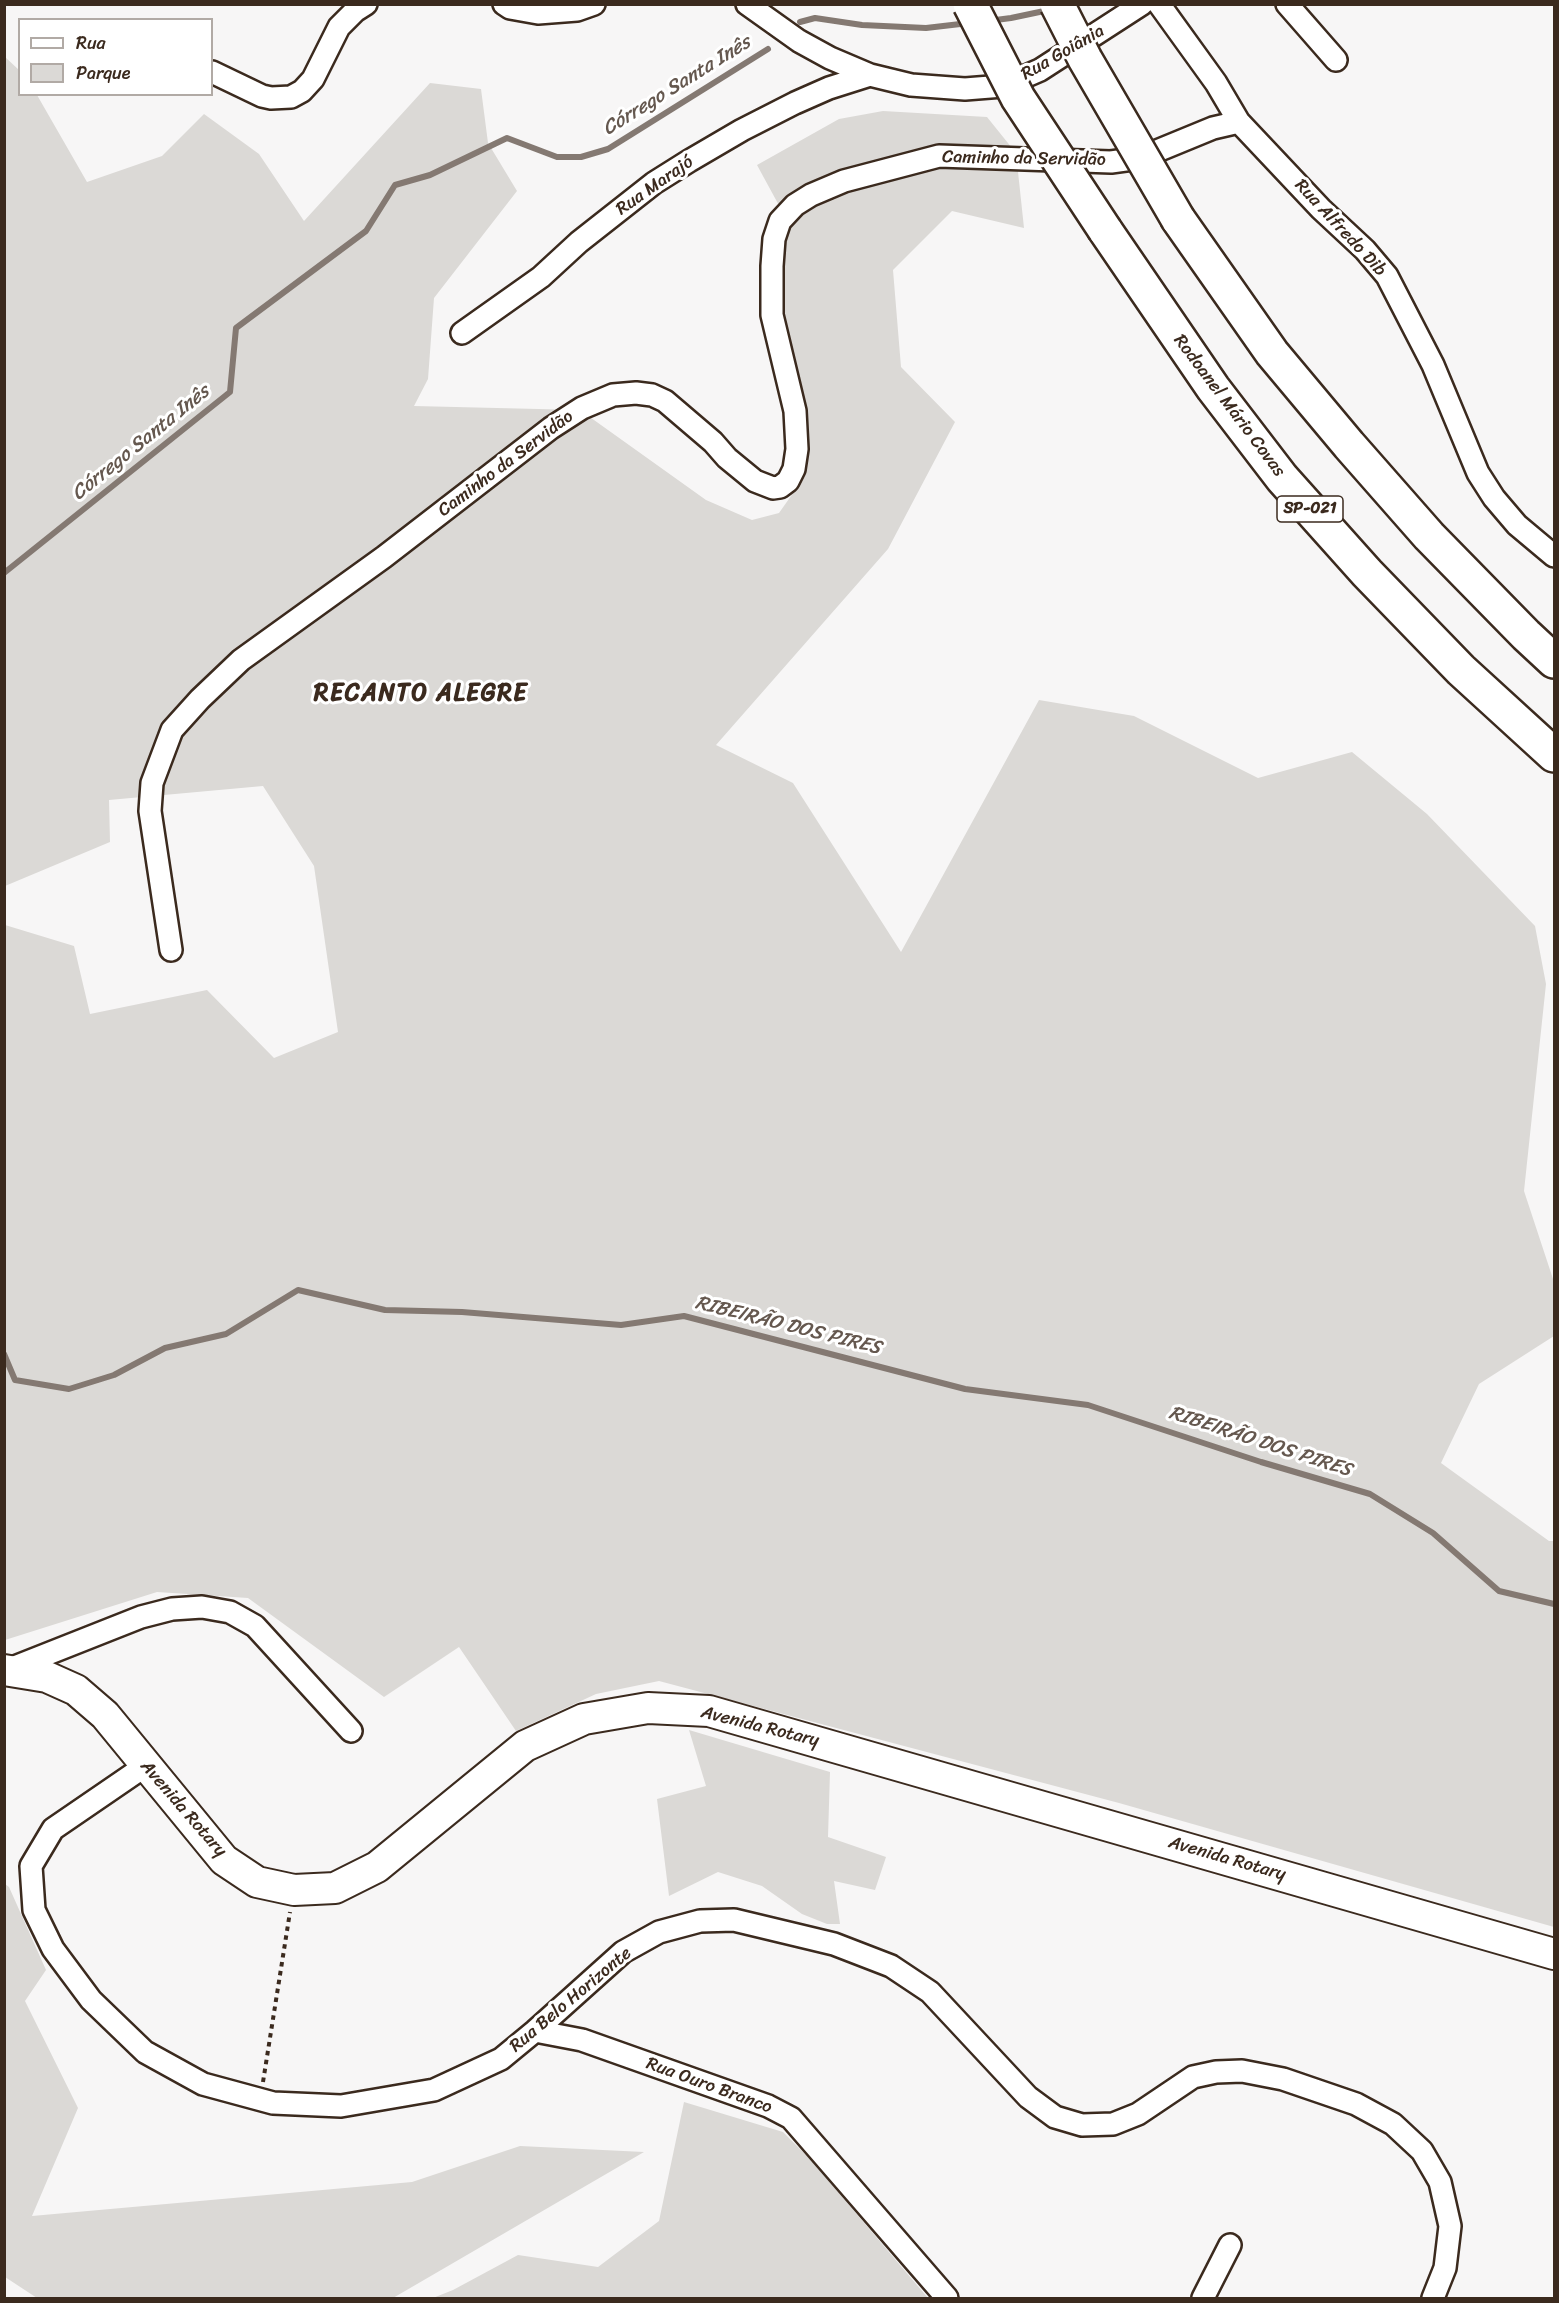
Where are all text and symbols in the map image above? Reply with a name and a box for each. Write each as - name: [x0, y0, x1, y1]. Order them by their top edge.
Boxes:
- legend: [18, 18, 213, 96]
- street label: Rua Goiânia: [1018, 21, 1108, 85]
- text: Rua: [76, 27, 106, 59]
- water label: Córrego Santa Inês: [598, 31, 756, 141]
- text: Parque: [76, 57, 130, 89]
- street label: Caminho da Servidão: [942, 147, 1106, 171]
- street label: Rua Marajó: [612, 152, 698, 220]
- street label: Rua Alfredo Dib: [1290, 175, 1390, 281]
- street label: Rodoanel Mário Covas: [1168, 331, 1290, 481]
- water label: Córrego Santa Inês: [67, 380, 215, 506]
- street label: Caminho da Servidão: [434, 406, 578, 522]
- road number: SP-021: [1277, 496, 1343, 522]
- district label: RECANTO ALEGRE: [314, 680, 528, 708]
- water label: RIBEIRÃO DOS PIRES: [693, 1291, 883, 1361]
- water label: RIBEIRÃO DOS PIRES: [1166, 1401, 1354, 1483]
- street label: Avenida Rotary: [699, 1702, 821, 1752]
- street label: Avenida Rotary: [135, 1756, 231, 1862]
- street label: Avenida Rotary: [1166, 1832, 1288, 1886]
- street label: Rua Belo Horizonte: [506, 1943, 636, 2057]
- street label: Rua Ouro Branco: [643, 2053, 775, 2119]

